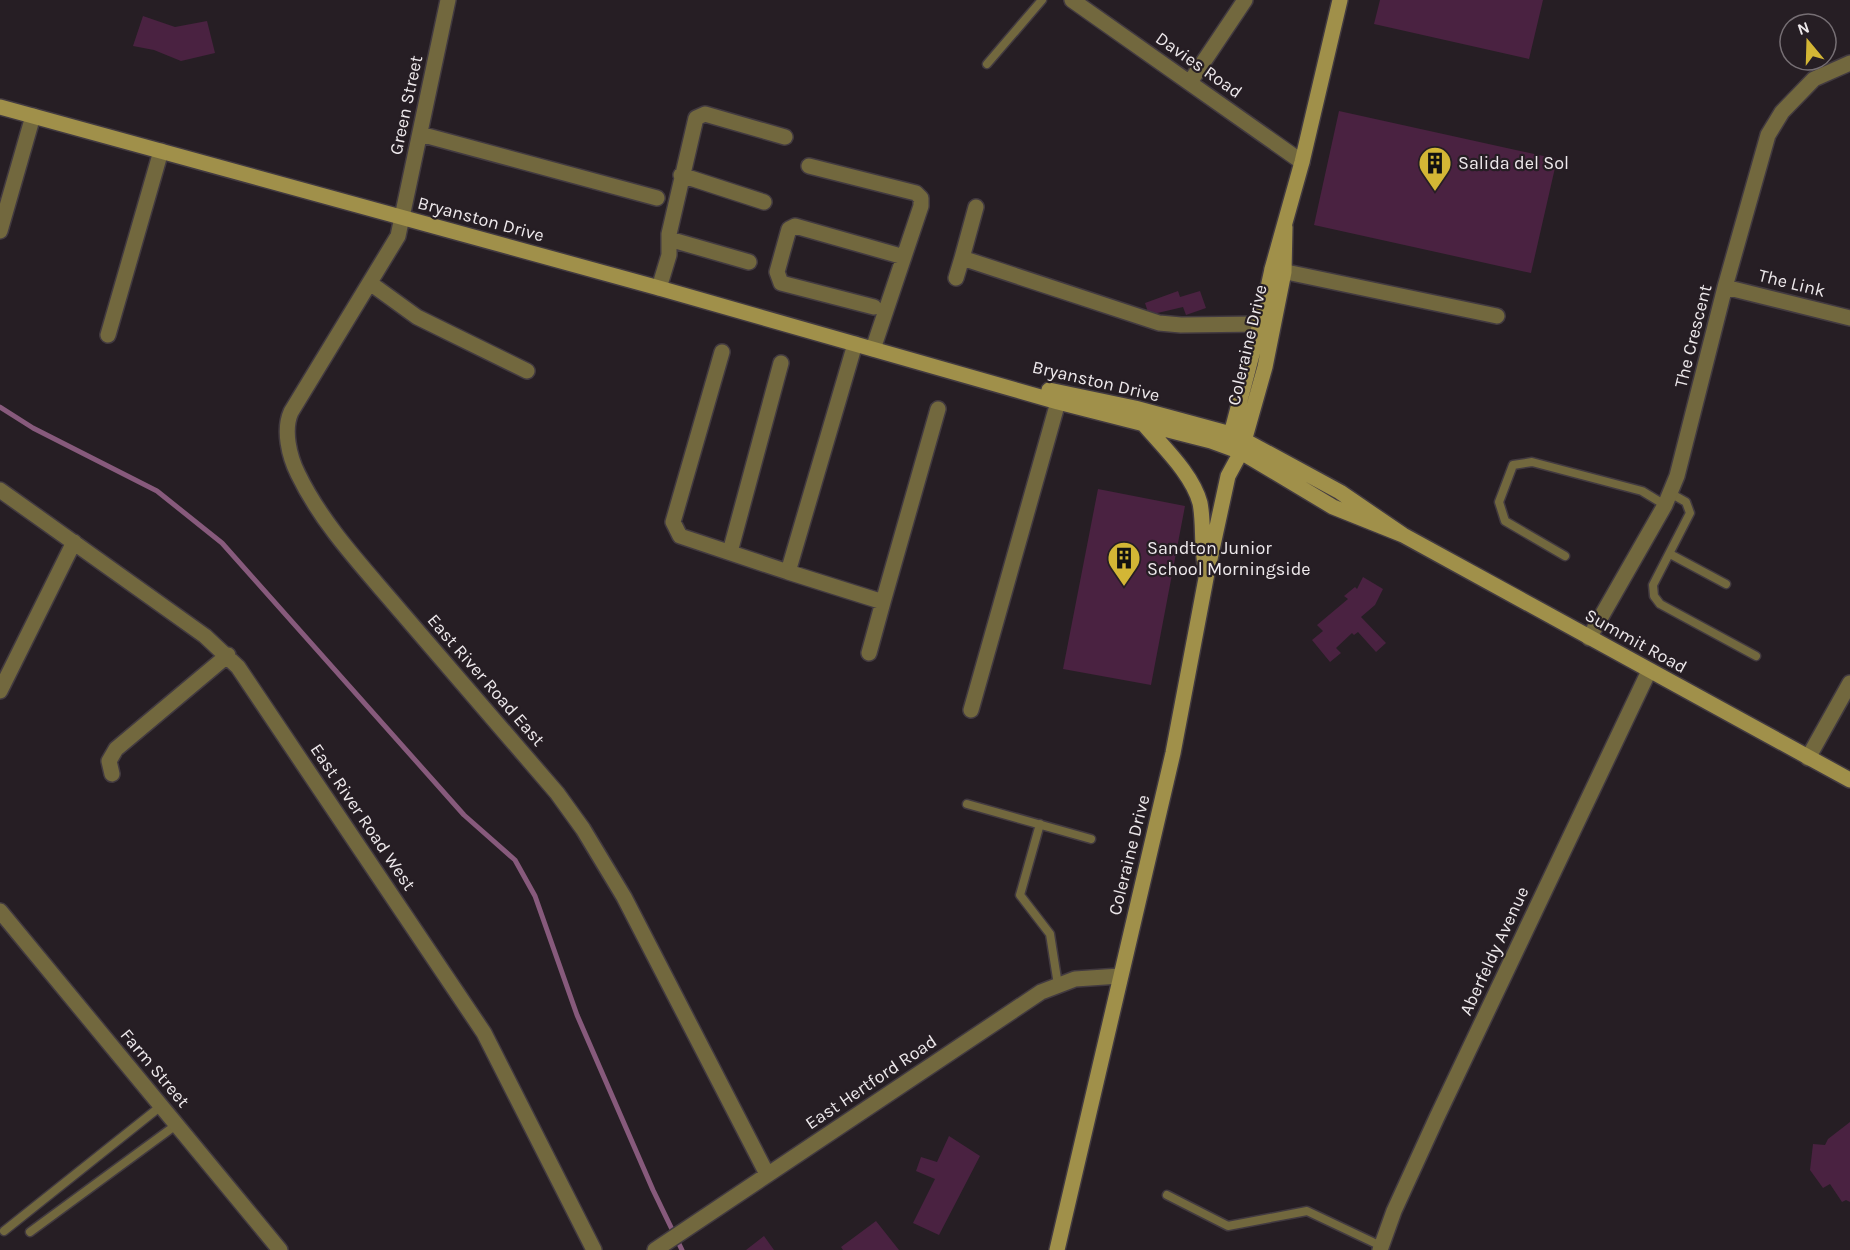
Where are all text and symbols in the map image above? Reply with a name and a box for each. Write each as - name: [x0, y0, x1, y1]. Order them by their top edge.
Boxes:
- north arrow: [1778, 12, 1838, 72]
- text: N: [1795, 17, 1812, 39]
- street label: Davies Road: [1151, 27, 1247, 103]
- street label: Green Street: [385, 53, 427, 157]
- building icon: Salida del Sol: [1417, 145, 1453, 192]
- place label: Salida del Sol: [1458, 152, 1569, 174]
- street label: Bryanston Drive: [415, 192, 547, 246]
- street label: The Link: [1756, 264, 1828, 302]
- street label: Coleraine Drive: [1222, 282, 1272, 408]
- street label: The Crescent: [1670, 282, 1717, 390]
- street label: Bryanston Drive: [1030, 356, 1162, 406]
- place label: Sandton Junior School Morningside: [1147, 537, 1311, 580]
- building icon: Sandton Junior School Morningside: [1106, 540, 1142, 587]
- street label: Summit Road: [1581, 604, 1691, 678]
- street label: East River Road East: [423, 609, 550, 751]
- street label: East River Road West: [306, 739, 421, 895]
- street label: Coleraine Drive: [1103, 792, 1155, 918]
- street label: Aberfeldy Avenue: [1454, 883, 1534, 1019]
- street label: Farm Street: [116, 1024, 194, 1112]
- street label: East Hertford Road: [801, 1030, 941, 1134]

